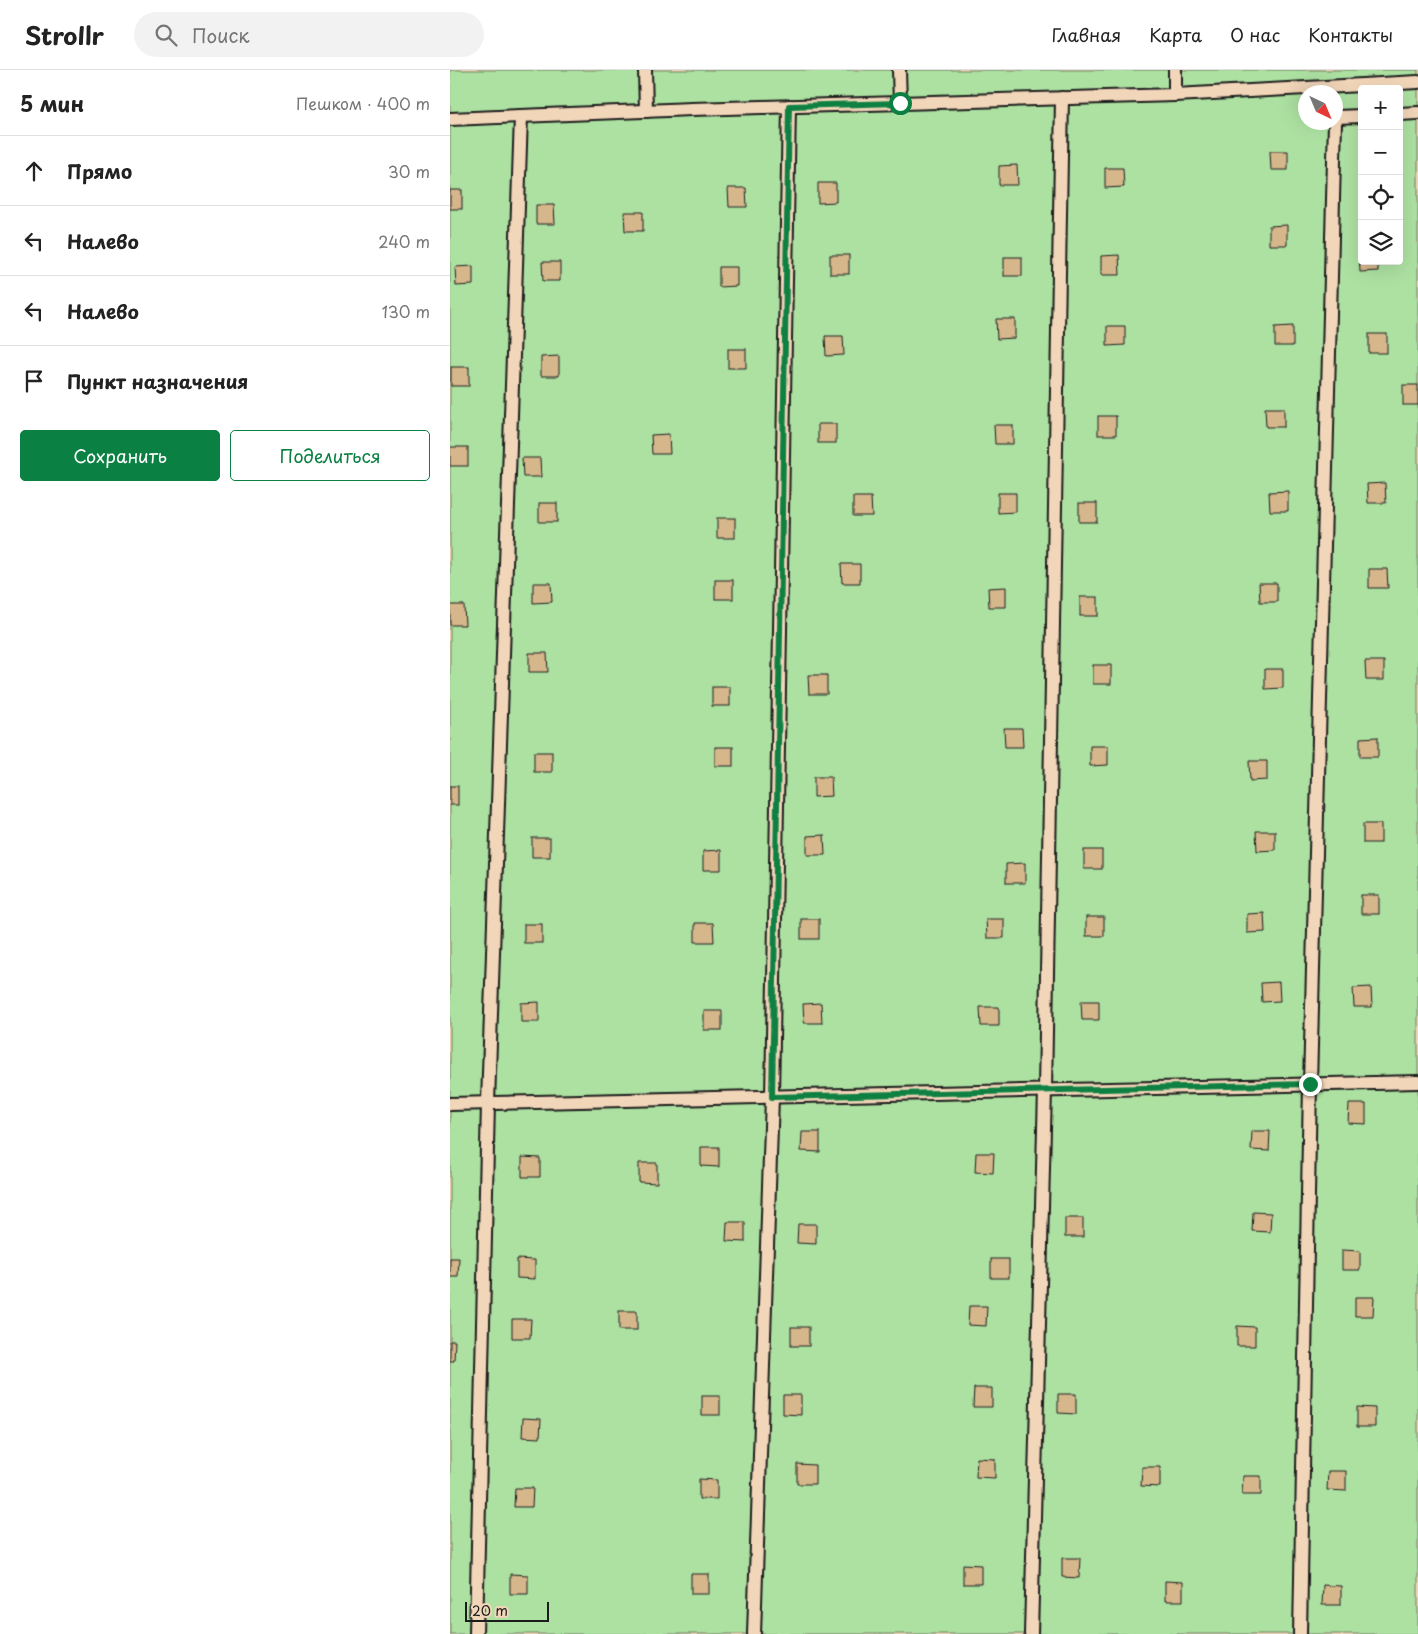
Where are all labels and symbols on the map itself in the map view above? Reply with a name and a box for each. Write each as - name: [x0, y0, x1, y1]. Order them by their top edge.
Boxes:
- north arrow: [1298, 85, 1343, 130]
- route start: [889, 92, 912, 115]
- route end: [1299, 1073, 1322, 1096]
- scale bar: [465, 1599, 549, 1622]

